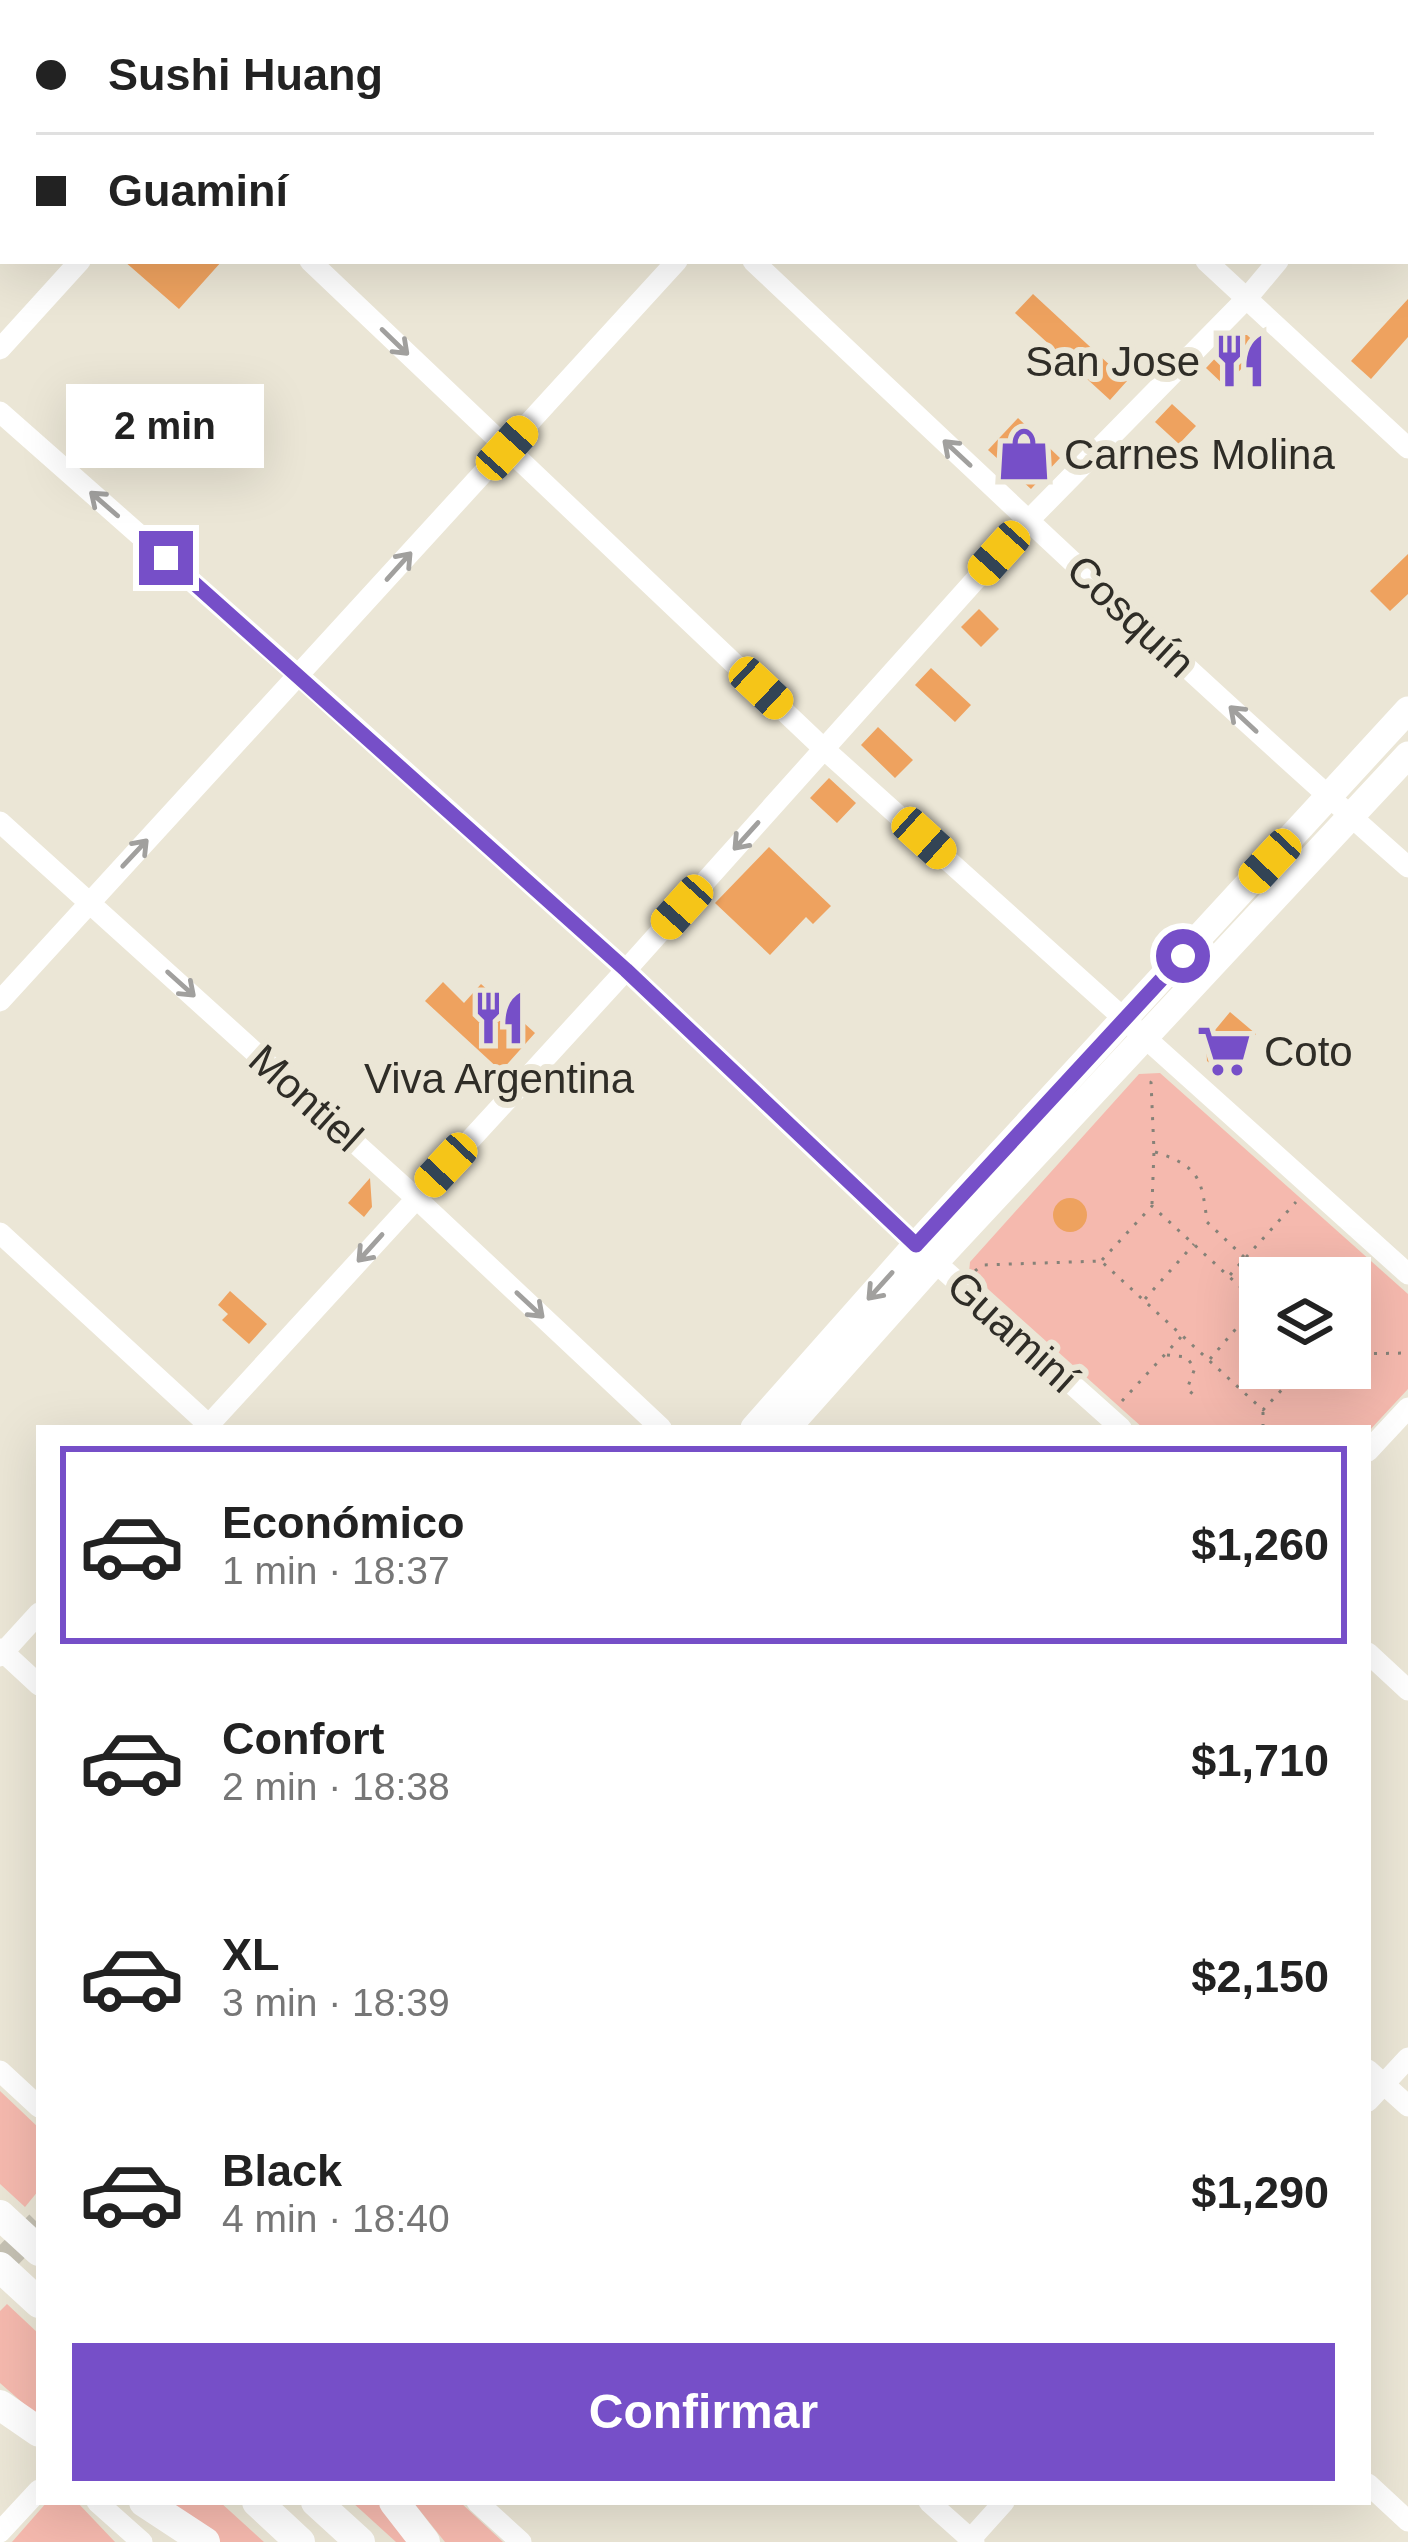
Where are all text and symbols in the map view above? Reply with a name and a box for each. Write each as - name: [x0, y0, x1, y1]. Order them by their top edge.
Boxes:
- text: Sushi Huang: [108, 49, 383, 100]
- text: Guaminí: [108, 165, 288, 216]
- one-way arrow: [380, 327, 409, 355]
- restaurant icon: San Jose: [1211, 332, 1269, 390]
- place label: San Jose: [1025, 338, 1200, 385]
- callout: 2 min: [67, 384, 265, 468]
- text: 2 min: [114, 404, 216, 447]
- car: [470, 409, 544, 487]
- shop icon: Carnes Molina: [995, 425, 1053, 483]
- place label: Carnes Molina: [1064, 431, 1335, 478]
- one-way arrow: [942, 440, 972, 468]
- one-way arrow: [90, 491, 120, 518]
- car: [962, 514, 1036, 592]
- route end: [139, 531, 193, 585]
- street label: Cosquín: [1058, 545, 1204, 687]
- one-way arrow: [385, 551, 412, 581]
- car: [722, 650, 800, 726]
- one-way arrow: [1228, 705, 1258, 733]
- car: [885, 801, 963, 875]
- one-way arrow: [733, 820, 760, 850]
- car: [1232, 822, 1308, 900]
- one-way arrow: [121, 838, 149, 868]
- car: [645, 868, 719, 946]
- route start: [1156, 929, 1210, 983]
- one-way arrow: [165, 970, 195, 997]
- restaurant icon: Viva Argentina: [470, 989, 528, 1047]
- supermarket icon: Coto: [1195, 1022, 1253, 1080]
- place label: Coto: [1264, 1028, 1353, 1075]
- street label: Montiel: [240, 1035, 372, 1161]
- place label: Viva Argentina: [364, 1055, 635, 1102]
- car: [408, 1126, 484, 1204]
- one-way arrow: [357, 1233, 384, 1263]
- map controls: [1239, 1257, 1371, 1389]
- button: layers: [1239, 1257, 1371, 1389]
- street label: Guaminí: [938, 1261, 1088, 1403]
- one-way arrow: [867, 1270, 894, 1301]
- one-way arrow: [515, 1290, 544, 1318]
- icon: car: [78, 1491, 186, 1599]
- text: Económico: [222, 1497, 465, 1548]
- text: $1,260: [1191, 1519, 1329, 1570]
- text: 1 min · 18:37: [222, 1549, 450, 1592]
- icon: car: [78, 1707, 186, 1815]
- text: Confort: [222, 1713, 384, 1764]
- text: $1,710: [1191, 1735, 1329, 1786]
- text: 2 min · 18:38: [222, 1765, 450, 1808]
- icon: car: [78, 1923, 186, 2031]
- text: XL: [222, 1929, 280, 1980]
- text: $2,150: [1191, 1951, 1329, 2002]
- text: 3 min · 18:39: [222, 1981, 450, 2024]
- icon: car: [78, 2139, 186, 2247]
- text: Black: [222, 2145, 342, 2196]
- text: $1,290: [1191, 2167, 1329, 2218]
- text: 4 min · 18:40: [222, 2197, 450, 2240]
- button: Confirmar: [72, 2343, 1335, 2481]

